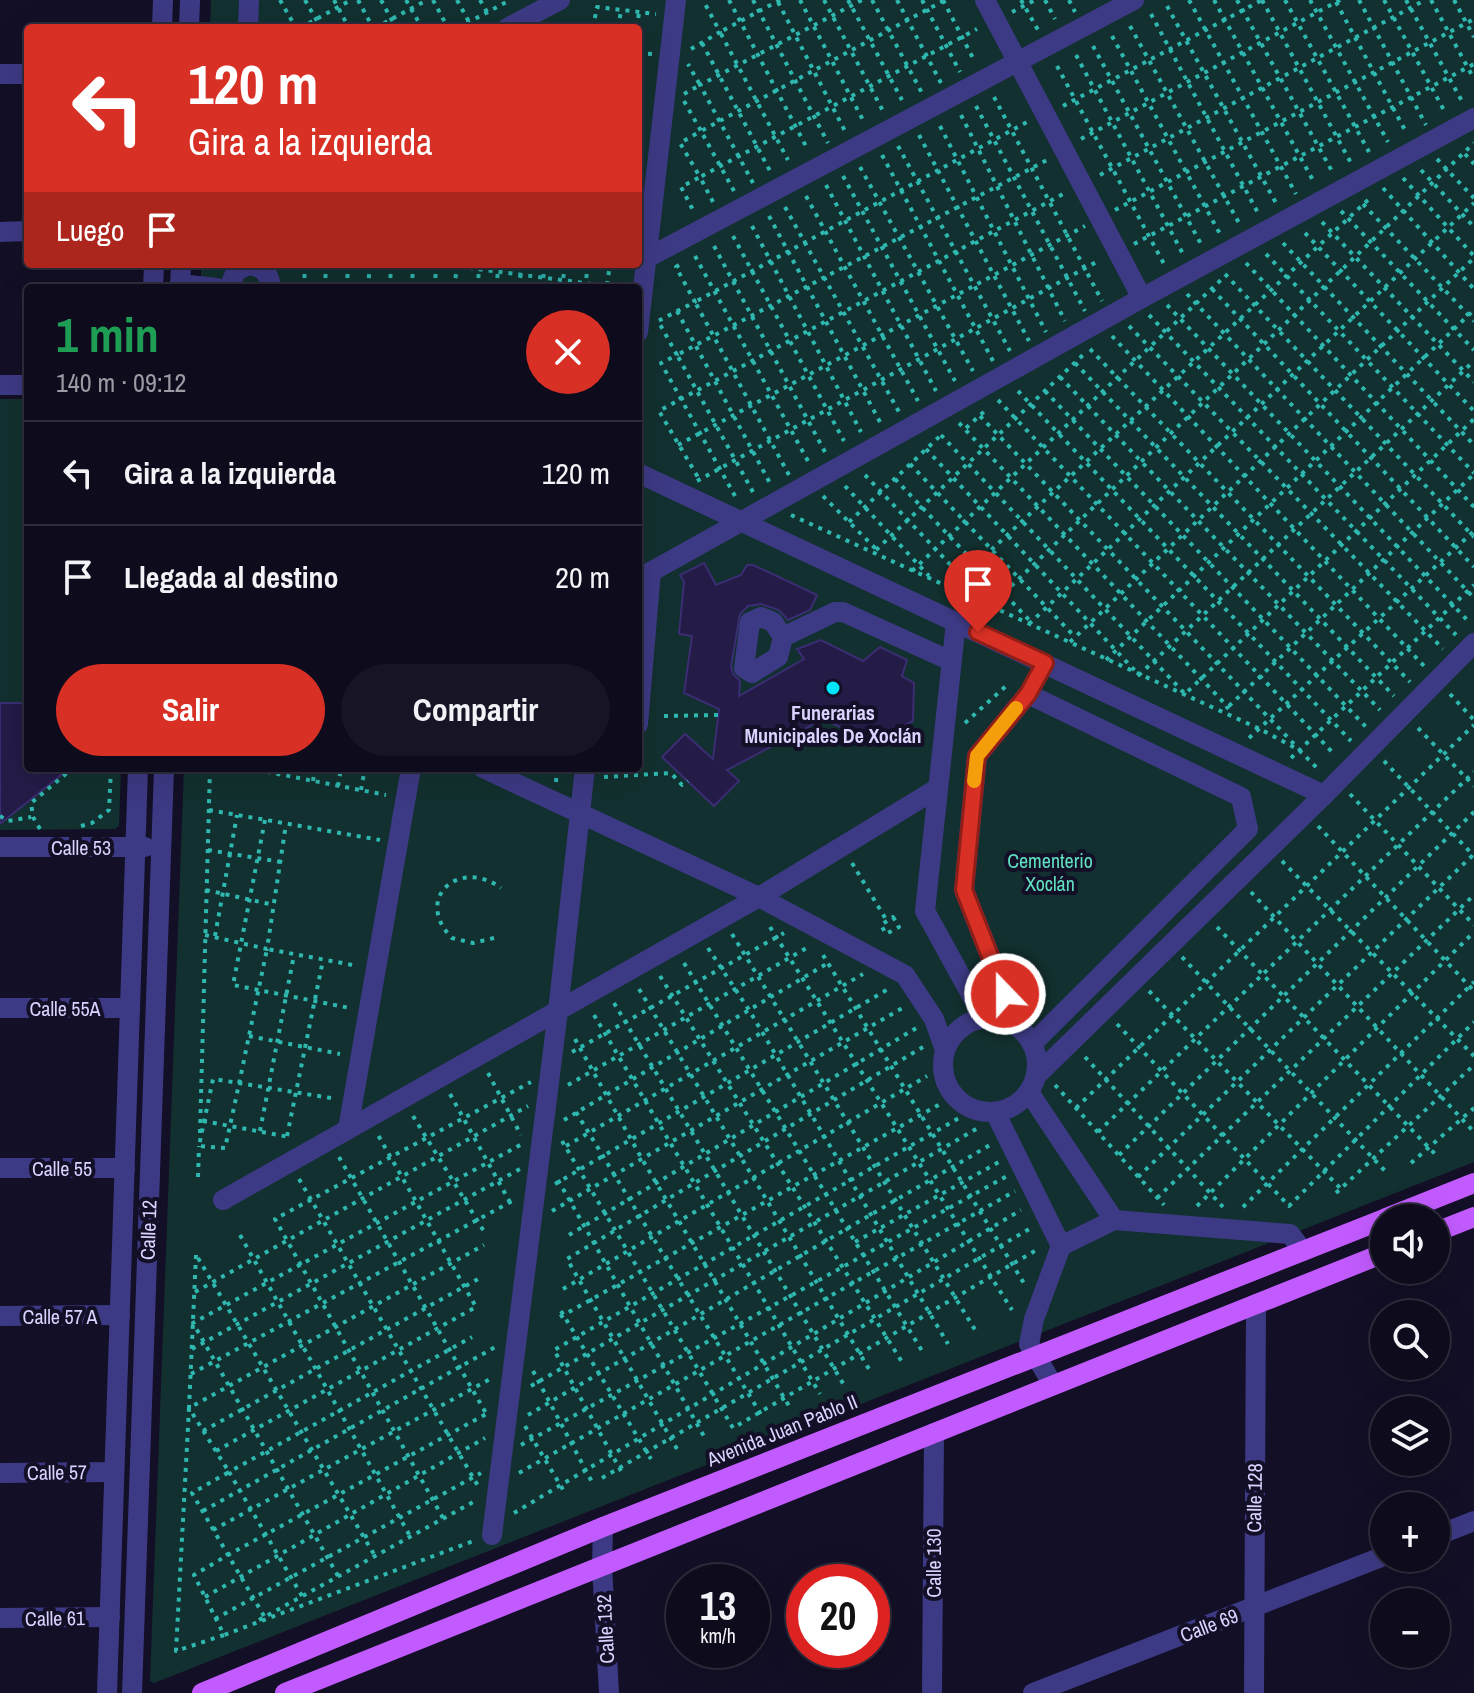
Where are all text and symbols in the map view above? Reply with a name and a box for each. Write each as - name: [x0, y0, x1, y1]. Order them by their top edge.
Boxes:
- text: 120 m: [188, 46, 318, 121]
- icon: left: [56, 56, 160, 160]
- text: Gira a la izquierda: [188, 118, 433, 166]
- icon: arrive: [140, 208, 184, 252]
- text: Luego: [56, 210, 124, 250]
- text: 1 min: [56, 302, 159, 367]
- button: close: [526, 310, 610, 394]
- text: 140 m · 09:12: [56, 365, 186, 400]
- icon: left: [56, 451, 100, 495]
- text: Gira a la izquierda: [124, 453, 336, 493]
- text: 120 m: [542, 453, 610, 493]
- pin: [944, 550, 1012, 632]
- icon: arrive: [56, 555, 100, 599]
- text: Llegada al destino: [124, 557, 339, 597]
- text: 20 m: [555, 557, 610, 597]
- icon: arrive: [956, 562, 1000, 606]
- button: Salir: [56, 664, 325, 756]
- button: Compartir: [341, 664, 610, 756]
- marker: Funerarias Municipales De Xoclán: [824, 679, 842, 697]
- place label: Funerarias Municipales De Xoclán: [744, 699, 922, 749]
- street label: Calle 53: [51, 834, 111, 861]
- park label: Cementerio Xoclán: [1007, 847, 1093, 897]
- position arrow: [963, 952, 1047, 1036]
- street label: Calle 55A: [29, 995, 101, 1022]
- street label: Calle 55: [32, 1155, 92, 1182]
- street label: Calle 12: [133, 1199, 163, 1261]
- map controls: [1370, 1204, 1450, 1668]
- button: sound: [1370, 1204, 1450, 1284]
- button: search: [1370, 1300, 1450, 1380]
- street label: Calle 57 A: [23, 1303, 97, 1330]
- street label: Avenida Juan Pablo II: [702, 1387, 861, 1473]
- button: layers: [1370, 1396, 1450, 1476]
- street label: Calle 57: [27, 1458, 87, 1486]
- street label: Calle 128: [1240, 1463, 1268, 1533]
- button: +: [1370, 1492, 1450, 1572]
- street label: Calle 130: [920, 1528, 947, 1598]
- speed limit sign: 20: [786, 1564, 890, 1668]
- text: 13: [700, 1579, 736, 1632]
- button: −: [1370, 1588, 1450, 1668]
- street label: Calle 132: [590, 1594, 620, 1664]
- street label: Calle 69: [1176, 1602, 1242, 1648]
- street label: Calle 61: [25, 1604, 85, 1632]
- text: km/h: [700, 1622, 736, 1649]

